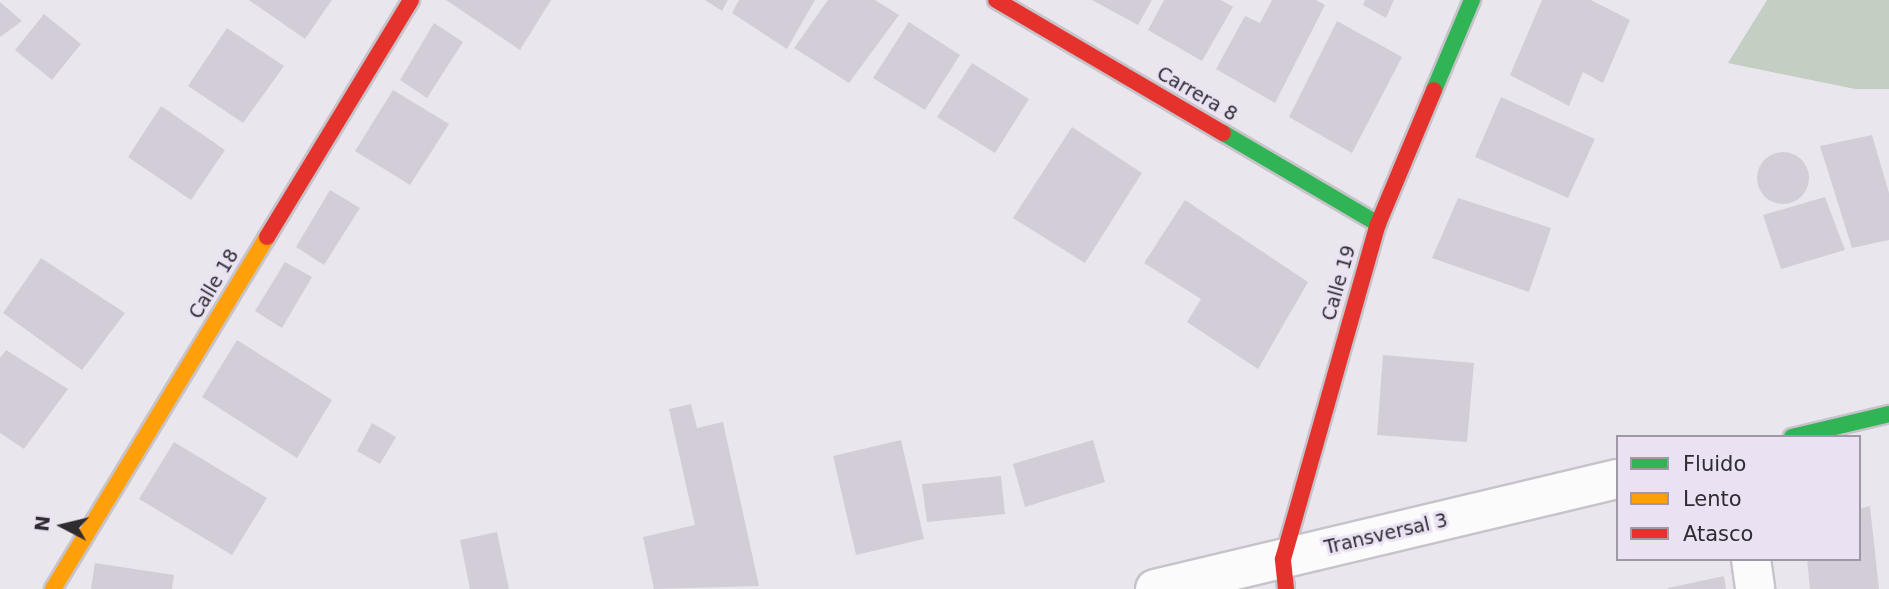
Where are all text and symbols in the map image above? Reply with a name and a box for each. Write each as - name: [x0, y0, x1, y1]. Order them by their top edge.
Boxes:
- street label: Carrera 8: [1153, 62, 1241, 126]
- street label: Calle 19: [1317, 243, 1361, 323]
- street label: Calle 18: [184, 245, 244, 323]
- legend: [1616, 435, 1861, 561]
- text: Fluido: [1683, 452, 1746, 476]
- text: Lento: [1683, 487, 1742, 511]
- north arrow: [28, 491, 98, 561]
- street label: Transversal 3: [1322, 509, 1450, 559]
- text: N: [30, 514, 54, 533]
- text: Atasco: [1683, 522, 1753, 546]

